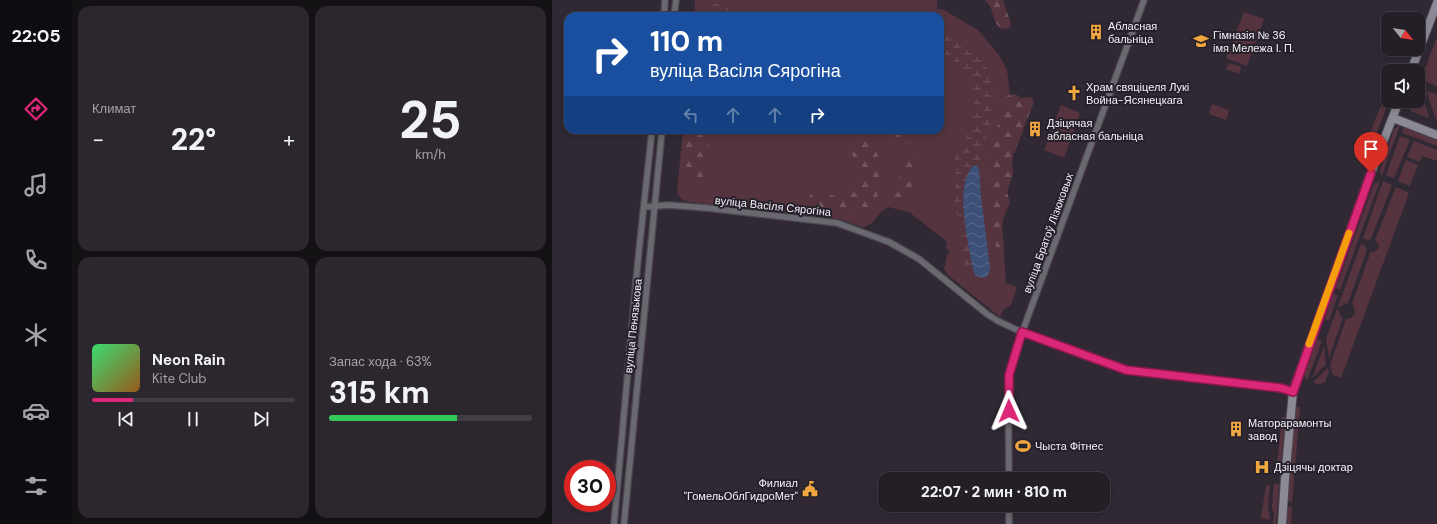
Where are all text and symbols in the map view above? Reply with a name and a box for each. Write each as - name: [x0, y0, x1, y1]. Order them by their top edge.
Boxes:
- north arrow: [1381, 12, 1425, 56]
- map controls: [1381, 12, 1425, 108]
- place label: Абласная бальніца: [1108, 19, 1157, 46]
- text: 110 m: [650, 23, 723, 60]
- building icon: Абласная бальніца: [1087, 23, 1105, 41]
- text: 22:05: [11, 24, 61, 48]
- icon: right: [584, 28, 636, 80]
- place label: Гімназія № 36 імя Мележа І. П.: [1213, 28, 1294, 55]
- school or university icon: Гімназія № 36 імя Мележа І. П.: [1192, 32, 1210, 50]
- text: вуліца Васіля Сярогіна: [650, 59, 841, 83]
- button: sound: [1381, 64, 1425, 108]
- place label: Храм свяціцеля Лукі Война-Ясянецкага: [1086, 80, 1189, 107]
- church icon: Храм свяціцеля Лукі Война-Ясянецкага: [1065, 84, 1083, 102]
- text: 25: [399, 86, 462, 154]
- icon: directions: [22, 95, 50, 123]
- text: Климат: [92, 100, 136, 117]
- icon: left: [680, 104, 702, 126]
- icon: ahead: [722, 104, 744, 126]
- icon: ahead: [764, 104, 786, 126]
- icon: right: [806, 104, 828, 126]
- place label: Дзіцячая абласная бальніца: [1047, 116, 1144, 143]
- text: 22°: [171, 120, 216, 159]
- building icon: Дзіцячая абласная бальніца: [1026, 120, 1044, 138]
- text: −: [92, 125, 104, 154]
- text: +: [283, 125, 295, 154]
- pin: [1354, 132, 1388, 173]
- icon: arrive: [1360, 138, 1382, 160]
- text: km/h: [415, 146, 446, 163]
- street label: вуліца Братоў Лізюковых: [1020, 170, 1076, 295]
- icon: music: [22, 171, 50, 199]
- street label: вуліца Васіля Сярогіна: [714, 193, 833, 219]
- icon: phone: [22, 246, 50, 274]
- street label: вуліца Пенязькова: [621, 277, 645, 374]
- icon: climate: [22, 321, 50, 349]
- text: Neon Rain: [152, 350, 225, 370]
- text: Запас хода · 63%: [329, 353, 432, 370]
- text: Kite Club: [152, 370, 206, 387]
- text: 315 km: [329, 373, 430, 412]
- position arrow: [988, 390, 1030, 432]
- icon: car: [22, 397, 50, 425]
- icon: previous: [115, 408, 137, 430]
- icon: pause: [182, 408, 204, 430]
- icon: next: [250, 408, 272, 430]
- place label: Маторарамонты завод: [1248, 416, 1331, 443]
- building icon: Маторарамонты завод: [1227, 420, 1245, 438]
- sports icon: Чыста Фітнес: [1014, 437, 1032, 455]
- place label: Чыста Фітнес: [1035, 439, 1104, 453]
- hospital icon: Дзіцячы доктар: [1253, 458, 1271, 476]
- speed limit sign: 30: [564, 460, 616, 512]
- place label: Дзіцячы доктар: [1274, 460, 1353, 474]
- icon: filters: [22, 472, 50, 500]
- place label: Филиал "ГомельОблГидроМет": [684, 476, 798, 503]
- public building icon: Филиал "ГомельОблГидроМет": [801, 480, 819, 498]
- text: 22:07 · 2 мин · 810 m: [921, 482, 1067, 502]

